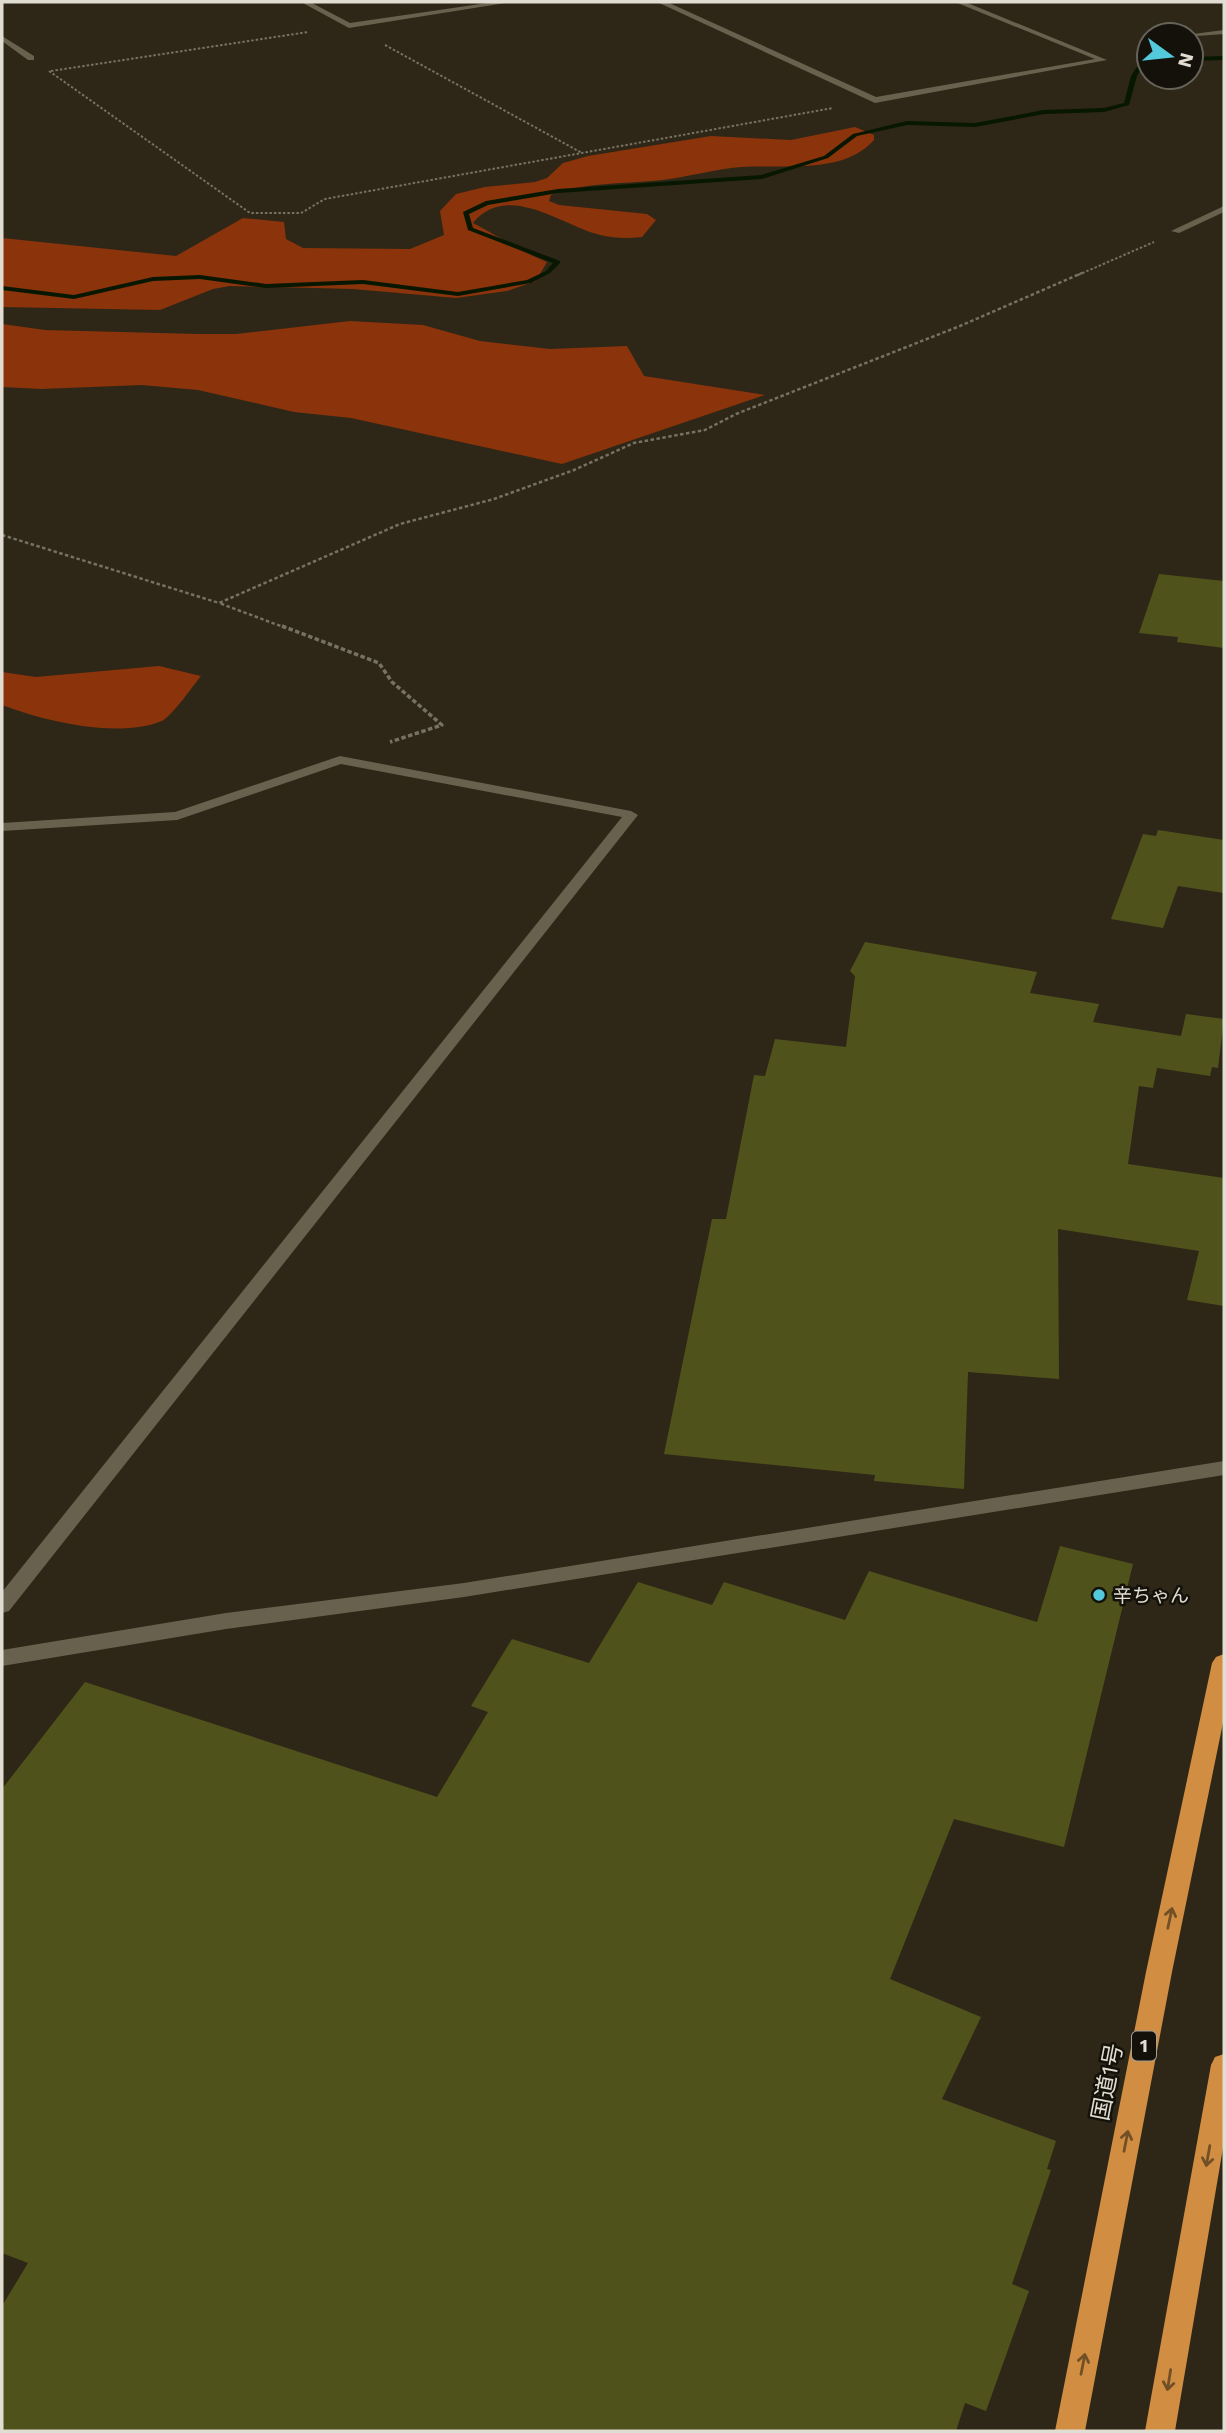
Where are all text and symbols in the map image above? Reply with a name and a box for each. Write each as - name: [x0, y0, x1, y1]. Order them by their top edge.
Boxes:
- north arrow: [1135, 21, 1205, 91]
- text: N: [1173, 50, 1199, 70]
- place label: 辛ちゃん: [1113, 1584, 1189, 1607]
- marker: 辛ちゃん: [1091, 1587, 1107, 1603]
- one-way arrow: [1164, 1907, 1178, 1930]
- road number: 1: [1132, 2032, 1156, 2060]
- street label: 国道1号: [1087, 2041, 1128, 2123]
- one-way arrow: [1120, 2130, 1133, 2153]
- one-way arrow: [1200, 2144, 1214, 2167]
- one-way arrow: [1077, 2353, 1090, 2376]
- one-way arrow: [1162, 2368, 1175, 2391]

